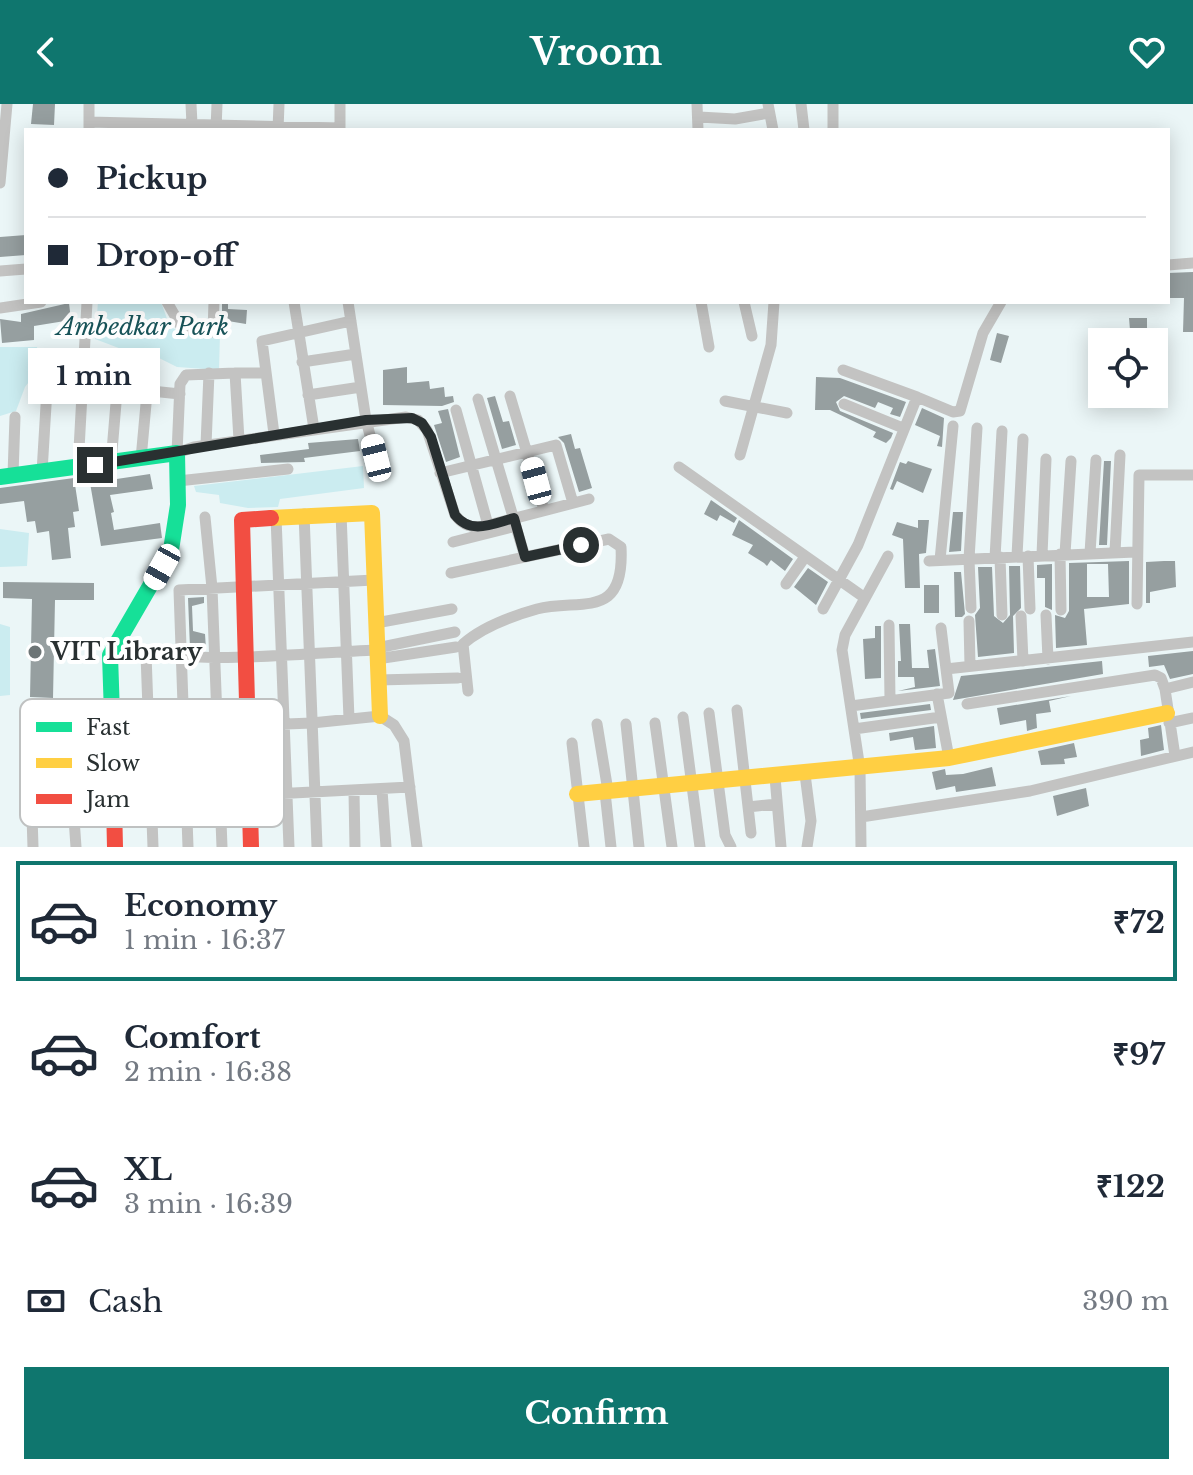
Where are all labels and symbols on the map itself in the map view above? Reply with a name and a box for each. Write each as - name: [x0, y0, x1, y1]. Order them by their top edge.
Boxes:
- park label: Ambedkar Park: [54, 312, 229, 341]
- callout: 1 min: [29, 349, 161, 405]
- car: [359, 432, 393, 484]
- route end: [77, 447, 113, 483]
- car: [518, 455, 554, 507]
- route start: [563, 527, 599, 563]
- car: [140, 540, 184, 594]
- place label: VIT Library: [50, 637, 203, 666]
- marker: VIT Library: [26, 643, 44, 661]
- legend: [20, 699, 284, 827]
- text: Fast: [86, 714, 131, 741]
- text: Slow: [86, 750, 140, 777]
- text: Jam: [83, 786, 130, 813]

